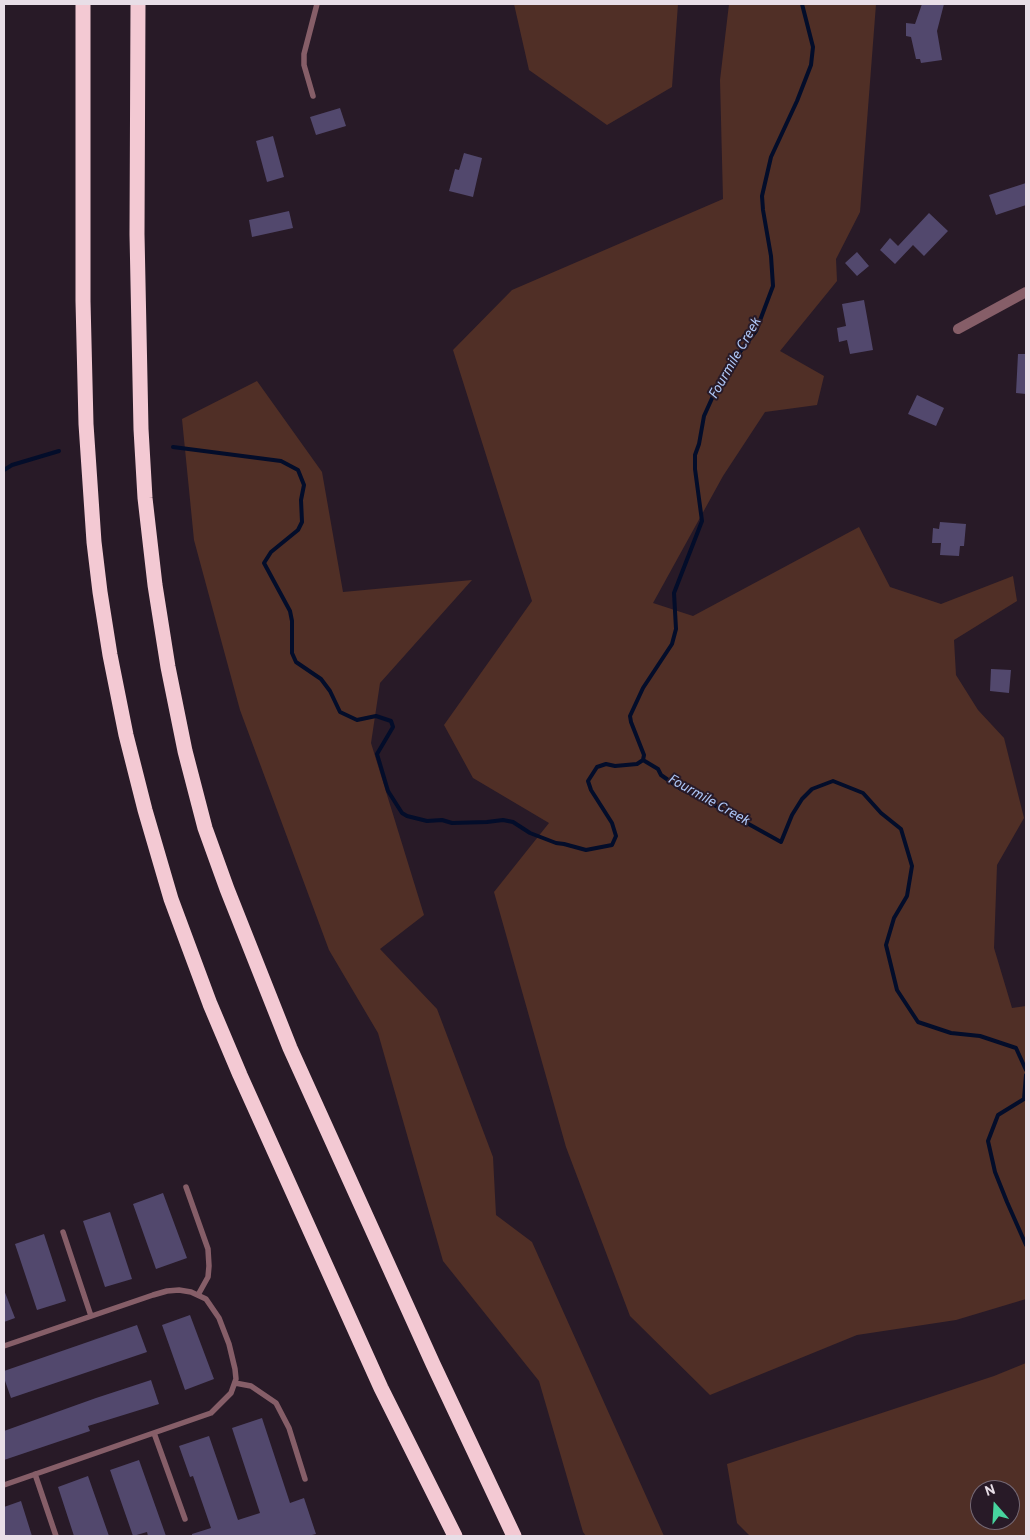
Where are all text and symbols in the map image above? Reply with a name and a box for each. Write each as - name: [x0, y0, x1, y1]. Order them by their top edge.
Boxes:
- water label: Fourmile Creek: [706, 315, 766, 403]
- water label: Fourmile Creek: [664, 772, 752, 830]
- north arrow: [970, 1480, 1020, 1530]
- text: N: [983, 1482, 998, 1501]

